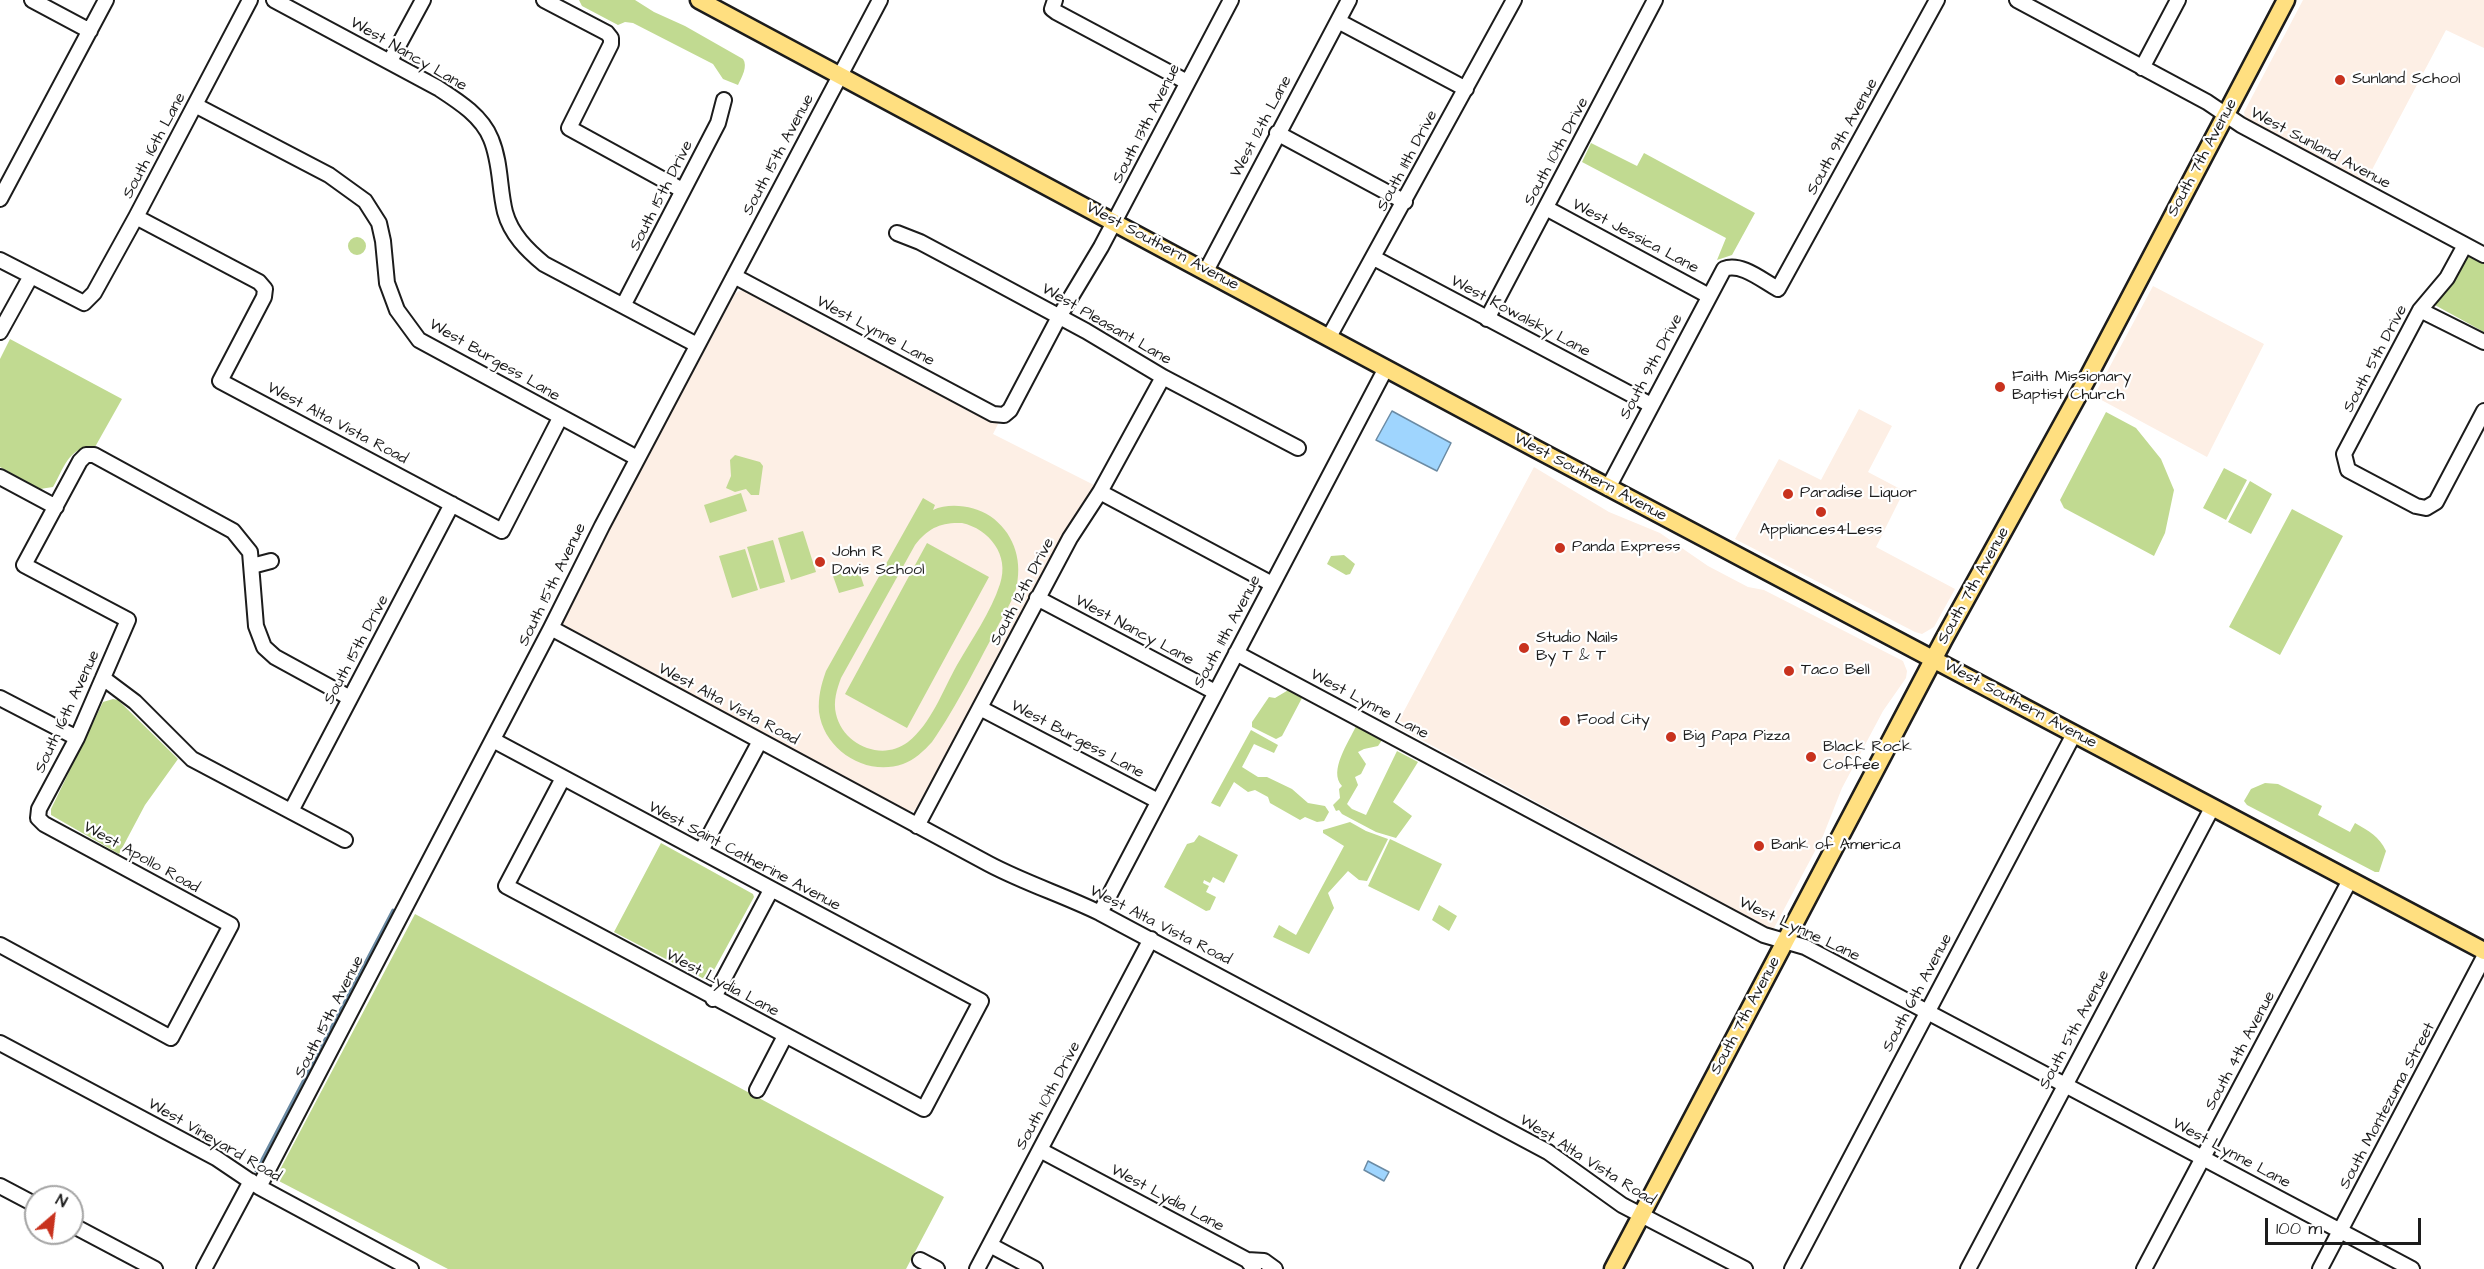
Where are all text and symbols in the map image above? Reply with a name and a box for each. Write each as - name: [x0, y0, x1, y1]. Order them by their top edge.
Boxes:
- street label: West Nancy Lane: [346, 14, 470, 96]
- street label: South 13th Avenue: [1109, 61, 1185, 187]
- place label: Sunland School: [2352, 70, 2461, 90]
- street label: West 12th Lane: [1227, 73, 1297, 181]
- marker: Sunland School: [2333, 73, 2347, 87]
- street label: South 9th Avenue: [1803, 75, 1883, 199]
- street label: South 16th Lane: [119, 90, 191, 202]
- street label: South 15th Avenue: [739, 91, 819, 219]
- street label: South 10th Drive: [1520, 95, 1594, 209]
- street label: South 7th Avenue: [2164, 96, 2242, 220]
- street label: West Sunland Avenue: [2247, 104, 2393, 194]
- street label: South 11th Drive: [1373, 107, 1443, 215]
- street label: South 15th Drive: [626, 138, 698, 254]
- street label: West Jessica Lane: [1568, 195, 1702, 279]
- street label: West Southern Avenue: [1082, 199, 1242, 295]
- street label: West Kowalsky Lane: [1447, 272, 1593, 362]
- street label: West Pleasant Lane: [1038, 280, 1174, 370]
- street label: West Lynne Lane: [812, 293, 938, 371]
- street label: South 5th Drive: [2340, 302, 2412, 416]
- street label: South 9th Drive: [1616, 311, 1688, 423]
- street label: West Burgess Lane: [425, 316, 563, 406]
- place label: Faith Missionary Baptist Church: [2012, 368, 2131, 406]
- street label: West Alta Vista Road: [263, 379, 411, 469]
- marker: Faith Missionary Baptist Church: [1993, 380, 2007, 394]
- street label: West Southern Avenue: [1510, 430, 1670, 526]
- place label: Paradise Liquor: [1800, 484, 1917, 504]
- marker: Paradise Liquor: [1781, 487, 1795, 501]
- marker: Appliances4Less: [1814, 505, 1828, 519]
- street label: South 15th Avenue: [515, 520, 591, 650]
- place label: Appliances4Less: [1760, 521, 1882, 541]
- street label: South 7th Avenue: [1934, 524, 2014, 648]
- street label: South 12th Drive: [987, 535, 1059, 649]
- place label: Panda Express: [1572, 538, 1681, 558]
- marker: Panda Express: [1553, 541, 1567, 555]
- place label: John R Davis School: [832, 543, 925, 581]
- marker: John R Davis School: [813, 555, 827, 569]
- street label: South 11th Avenue: [1190, 572, 1266, 692]
- street label: South 15th Drive: [320, 592, 394, 708]
- street label: West Nancy Lane: [1071, 592, 1197, 670]
- place label: Studio Nails By T & T: [1536, 629, 1618, 667]
- marker: Studio Nails By T & T: [1517, 641, 1531, 655]
- street label: South 16th Avenue: [31, 648, 105, 776]
- street label: West Southern Avenue: [1940, 657, 2100, 753]
- street label: West Alta Vista Road: [654, 660, 802, 750]
- place label: Taco Bell: [1801, 661, 1870, 681]
- marker: Taco Bell: [1782, 664, 1796, 678]
- street label: West Lynne Lane: [1306, 666, 1432, 744]
- street label: West Burgess Lane: [1007, 697, 1147, 783]
- place label: Food City: [1577, 711, 1650, 731]
- marker: Food City: [1558, 714, 1572, 728]
- place label: Big Papa Pizza: [1683, 727, 1790, 747]
- marker: Big Papa Pizza: [1664, 730, 1678, 744]
- place label: Black Rock Coffee: [1823, 738, 1912, 776]
- marker: Black Rock Coffee: [1804, 750, 1818, 764]
- street label: West Saint Catherine Avenue: [645, 798, 843, 916]
- street label: West Apollo Road: [80, 818, 202, 898]
- place label: Bank of America: [1771, 836, 1901, 856]
- marker: Bank of America: [1752, 839, 1766, 853]
- street label: West Alta Vista Road: [1086, 882, 1234, 970]
- street label: West Lynne Lane: [1735, 894, 1863, 966]
- street label: South 6th Avenue: [1879, 931, 1957, 1055]
- street label: West Lydia Lane: [662, 946, 782, 1022]
- street label: South 15th Avenue: [291, 953, 369, 1081]
- street label: South 7th Avenue: [1707, 954, 1785, 1078]
- street label: South 5th Avenue: [2035, 967, 2115, 1093]
- street label: South 4th Avenue: [2202, 988, 2280, 1114]
- street label: South Montezuma Street: [2336, 1019, 2440, 1193]
- street label: South 10th Drive: [1012, 1039, 1086, 1153]
- street label: West Vineyard Road: [144, 1095, 284, 1187]
- street label: West Alta Vista Road: [1515, 1111, 1659, 1211]
- street label: West Lynne Lane: [2168, 1115, 2294, 1193]
- street label: West Lydia Lane: [1107, 1161, 1227, 1237]
- north arrow: [24, 1185, 84, 1245]
- text: N: [52, 1189, 71, 1213]
- scale bar: [2268, 1206, 2424, 1244]
- text: 100 m: [2276, 1216, 2322, 1241]

